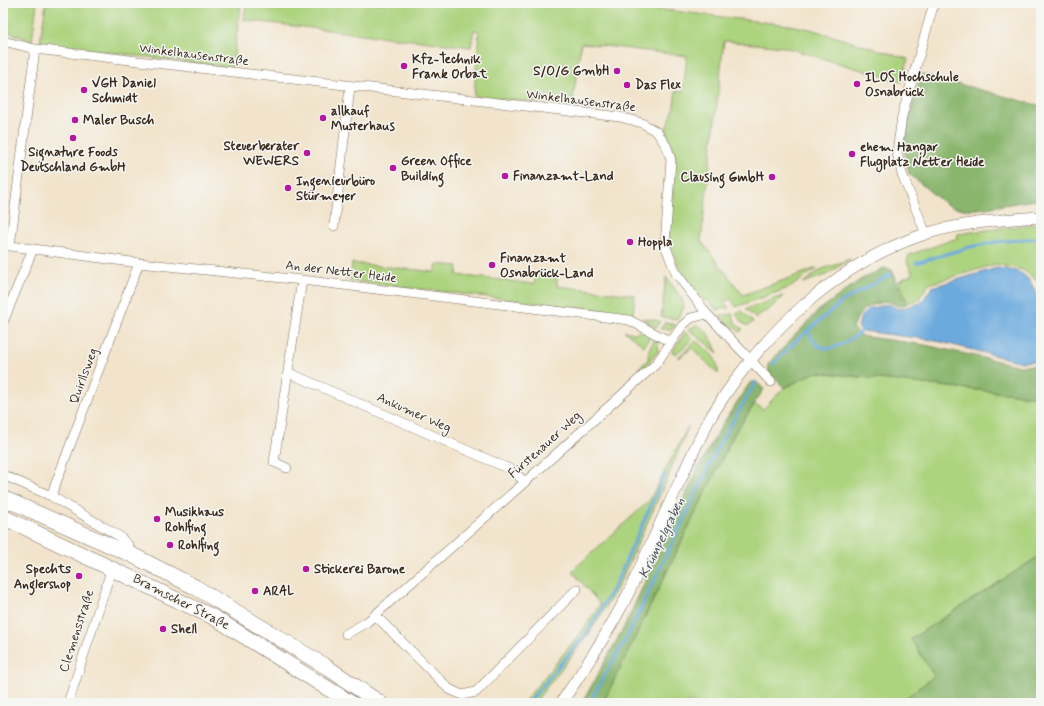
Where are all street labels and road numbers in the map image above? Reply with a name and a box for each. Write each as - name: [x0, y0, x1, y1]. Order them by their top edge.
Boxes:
- street label: Winkelhausenstraße: [138, 40, 250, 70]
- street label: Winkelhausenstraße: [525, 86, 637, 116]
- street label: An der Netter Heide: [284, 257, 398, 287]
- street label: Quirllsweg: [66, 346, 102, 406]
- street label: Ankumer Weg: [374, 389, 454, 438]
- street label: Fürstenauer Weg: [505, 407, 586, 483]
- street label: Bramscher Straße: [130, 570, 232, 634]
- street label: Clemensstraße: [56, 588, 98, 674]

